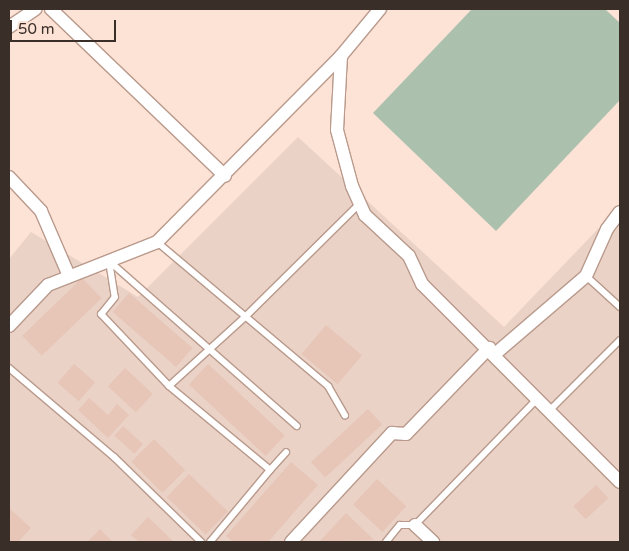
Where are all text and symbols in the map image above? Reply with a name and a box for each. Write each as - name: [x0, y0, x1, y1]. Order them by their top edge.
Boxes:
- scale bar: [12, 10, 119, 42]
- text: 50 m: [18, 20, 55, 38]

